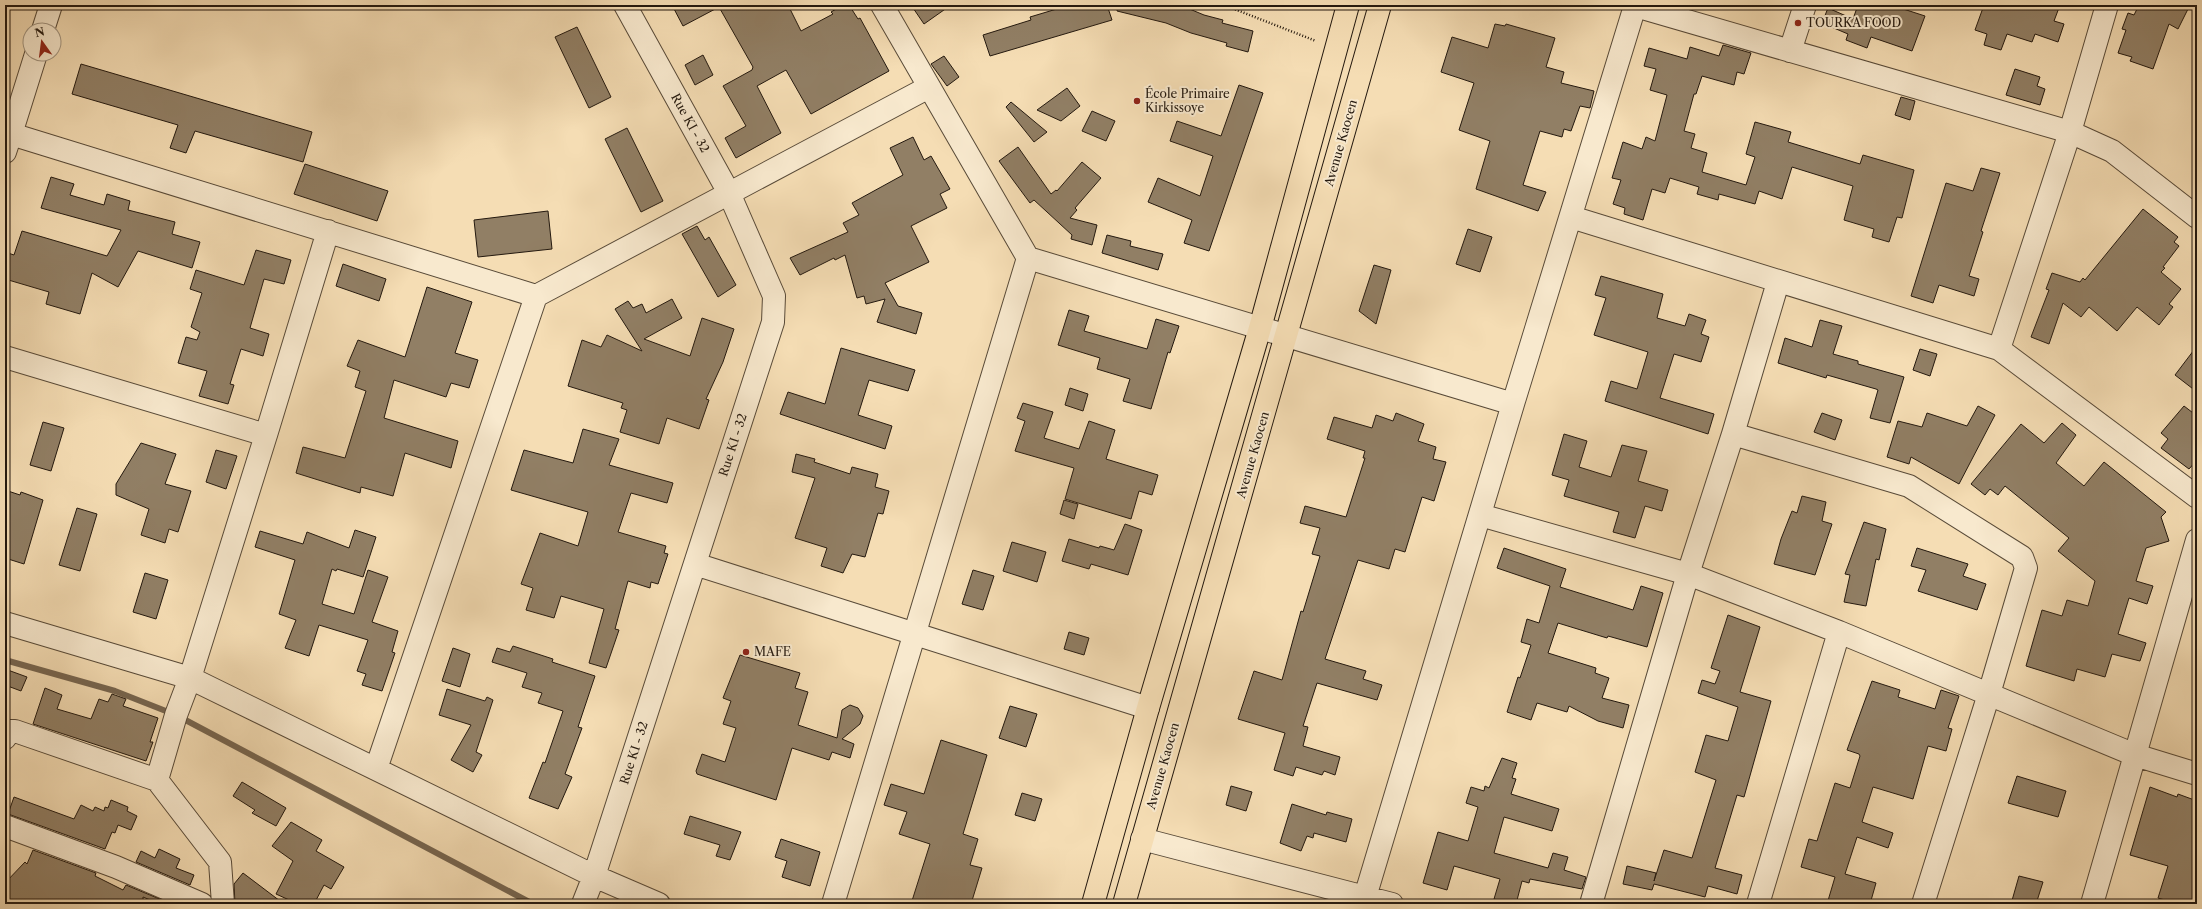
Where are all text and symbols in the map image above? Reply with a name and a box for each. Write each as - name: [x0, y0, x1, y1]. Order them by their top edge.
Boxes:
- place label: TOURKA FOOD: [1806, 15, 1901, 30]
- marker: TOURKA FOOD: [1793, 18, 1803, 28]
- north arrow: [22, 22, 62, 62]
- text: N: [33, 24, 46, 40]
- place label: École Primaire Kirkissoye: [1145, 85, 1230, 115]
- street label: Rue KI - 32: [668, 91, 713, 155]
- marker: École Primaire Kirkissoye: [1132, 96, 1142, 106]
- street label: Avenue Kaocen: [1321, 97, 1360, 189]
- street label: Avenue Kaocen: [1233, 409, 1272, 501]
- street label: Rue KI - 32: [715, 411, 750, 478]
- place label: MAFE: [754, 644, 791, 659]
- marker: MAFE: [741, 647, 751, 657]
- street label: Rue KI - 32: [616, 719, 651, 786]
- street label: Avenue Kaocen: [1143, 720, 1182, 812]

